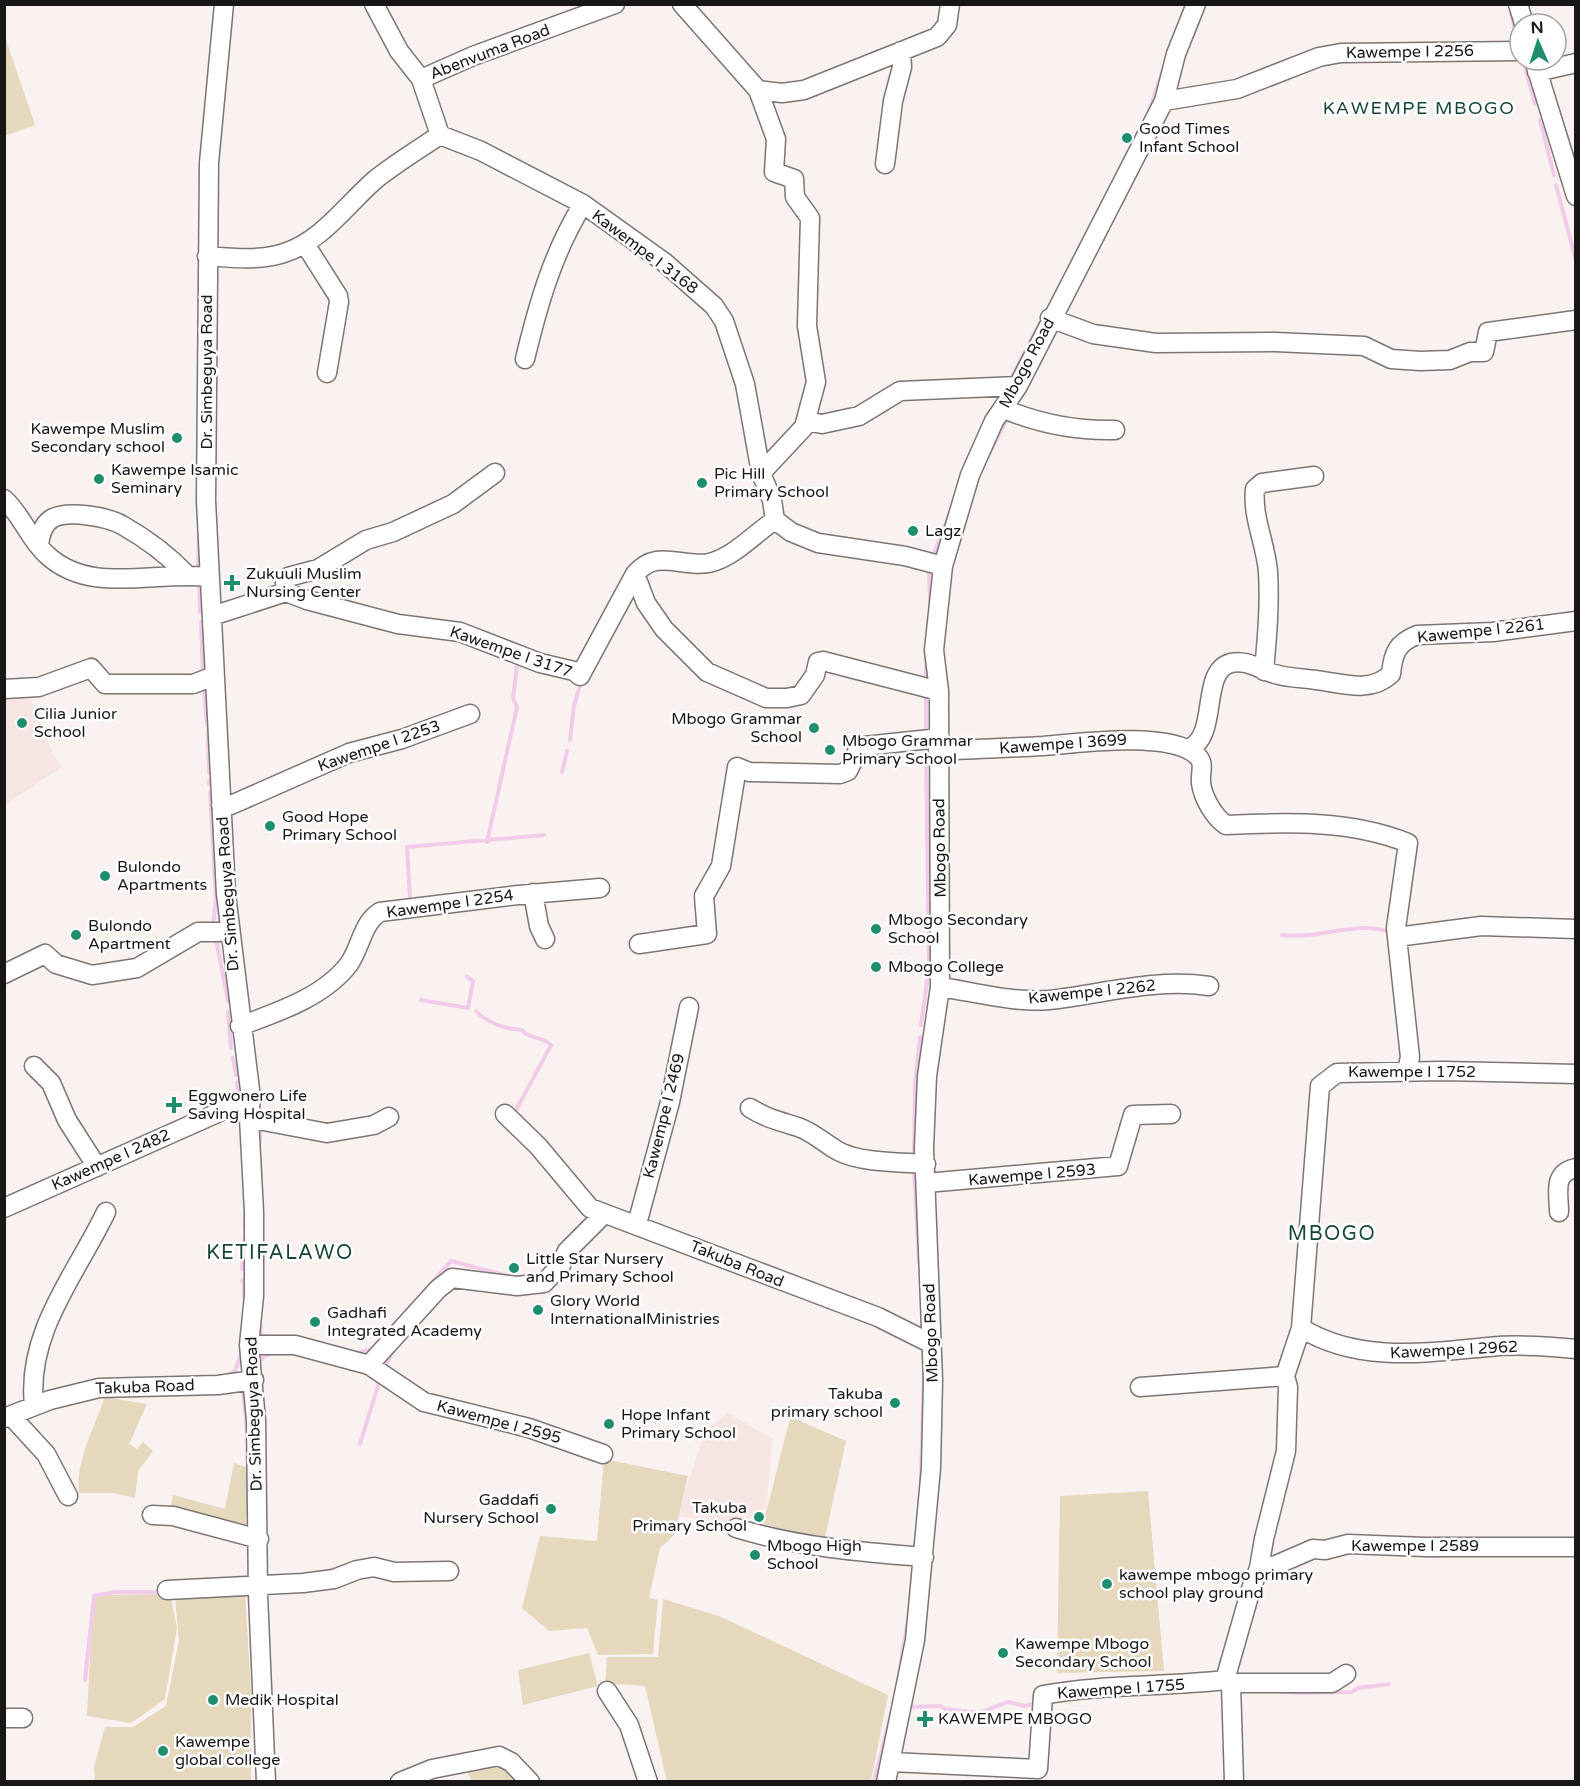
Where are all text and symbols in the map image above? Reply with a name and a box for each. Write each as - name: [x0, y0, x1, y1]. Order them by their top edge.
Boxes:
- north arrow: [1508, 12, 1568, 72]
- text: N: [1530, 18, 1544, 38]
- street label: Abenvuma Road: [427, 20, 553, 84]
- street label: Kawempe I 2256: [1346, 41, 1474, 63]
- district label: KAWEMPE MBOGO: [1323, 97, 1515, 119]
- place label: Good Times Infant School: [1139, 119, 1239, 157]
- marker: Good Times Infant School: [1120, 131, 1134, 145]
- street label: Kawempe I 3168: [588, 205, 702, 299]
- street label: Dr. Simbeguya Road: [197, 294, 217, 450]
- street label: Mbogo Road: [995, 314, 1059, 412]
- place label: Kawempe Muslim Secondary school: [30, 419, 165, 457]
- marker: Kawempe Muslim Secondary school: [170, 431, 184, 445]
- place label: Kawempe Isamic Seminary: [111, 460, 238, 498]
- place label: Pic Hill Primary School: [714, 464, 829, 502]
- marker: Kawempe Isamic Seminary: [92, 472, 106, 486]
- marker: Pic Hill Primary School: [695, 476, 709, 490]
- place label: Lagz: [925, 521, 961, 541]
- marker: Lagz: [906, 524, 920, 538]
- place label: Zukuuli Muslim Nursing Center: [246, 564, 362, 602]
- marker: Zukuuli Muslim Nursing Center: [223, 574, 241, 592]
- street label: Kawempe I 2261: [1416, 614, 1546, 648]
- street label: Kawempe I 3177: [447, 622, 575, 682]
- place label: Cilia Junior School: [34, 704, 118, 742]
- place label: Mbogo Grammar School: [671, 709, 803, 747]
- marker: Cilia Junior School: [15, 716, 29, 730]
- street label: Kawempe I 2253: [315, 716, 443, 776]
- marker: Mbogo Grammar School: [807, 721, 821, 735]
- street label: Kawempe I 3699: [998, 730, 1128, 758]
- place label: Mbogo Grammar Primary School: [842, 731, 974, 769]
- marker: Mbogo Grammar Primary School: [823, 743, 837, 757]
- street label: Mbogo Road: [929, 798, 951, 898]
- place label: Good Hope Primary School: [282, 807, 397, 845]
- street label: Dr. Simbeguya Road: [213, 816, 243, 972]
- marker: Good Hope Primary School: [263, 819, 277, 833]
- place label: Bulondo Apartments: [117, 857, 207, 895]
- marker: Bulondo Apartments: [98, 869, 112, 883]
- street label: Kawempe I 2254: [385, 885, 515, 923]
- place label: Mbogo Secondary School: [888, 910, 1028, 948]
- place label: Bulondo Apartment: [88, 916, 171, 954]
- marker: Mbogo Secondary School: [869, 922, 883, 936]
- marker: Bulondo Apartment: [69, 928, 83, 942]
- place label: Mbogo College: [888, 957, 1004, 977]
- marker: Mbogo College: [869, 960, 883, 974]
- street label: Kawempe I 2262: [1027, 975, 1157, 1009]
- street label: Kawempe I 2469: [639, 1051, 689, 1181]
- street label: Kawempe I 1752: [1348, 1062, 1476, 1082]
- place label: Eggwonero Life Saving Hospital: [188, 1086, 307, 1124]
- marker: Eggwonero Life Saving Hospital: [165, 1096, 183, 1114]
- street label: Kawempe I 2482: [48, 1125, 174, 1195]
- street label: Kawempe I 2593: [967, 1159, 1097, 1191]
- district label: MBOGO: [1288, 1222, 1376, 1246]
- street label: Takuba Road: [687, 1236, 787, 1292]
- district label: KETIFALAWO: [206, 1241, 354, 1265]
- place label: Little Star Nursery and Primary School: [526, 1249, 674, 1287]
- marker: Little Star Nursery and Primary School: [507, 1261, 521, 1275]
- street label: Mbogo Road: [919, 1283, 943, 1383]
- place label: Glory World InternationalMinistries: [550, 1291, 720, 1329]
- place label: Gadhafi Integrated Academy: [327, 1303, 482, 1341]
- marker: Glory World InternationalMinistries: [531, 1303, 545, 1317]
- marker: Gadhafi Integrated Academy: [308, 1315, 322, 1329]
- street label: Dr. Simbeguya Road: [241, 1336, 267, 1492]
- street label: Kawempe I 2962: [1390, 1337, 1518, 1363]
- street label: Takuba Road: [95, 1375, 195, 1399]
- place label: Takuba primary school: [771, 1384, 883, 1422]
- street label: Kawempe I 2595: [435, 1396, 563, 1448]
- marker: Takuba primary school: [888, 1396, 902, 1410]
- place label: Hope Infant Primary School: [621, 1405, 736, 1443]
- marker: Hope Infant Primary School: [602, 1417, 616, 1431]
- place label: Gaddafi Nursery School: [423, 1490, 539, 1528]
- place label: Takuba Primary School: [632, 1498, 747, 1536]
- marker: Gaddafi Nursery School: [544, 1502, 558, 1516]
- marker: Takuba Primary School: [752, 1510, 766, 1524]
- place label: Mbogo High School: [767, 1536, 862, 1574]
- street label: Kawempe I 2589: [1351, 1536, 1479, 1556]
- marker: Mbogo High School: [748, 1548, 762, 1562]
- place label: kawempe mbogo primary school play ground: [1119, 1565, 1314, 1603]
- marker: kawempe mbogo primary school play ground: [1100, 1577, 1114, 1591]
- place label: Kawempe Mbogo Secondary School: [1015, 1634, 1151, 1672]
- marker: Kawempe Mbogo Secondary School: [996, 1646, 1010, 1660]
- street label: Kawempe I 1755: [1056, 1675, 1186, 1703]
- place label: Medik Hospital: [225, 1690, 339, 1710]
- marker: Medik Hospital: [206, 1693, 220, 1707]
- place label: KAWEMPE MBOGO: [938, 1709, 1092, 1729]
- marker: KAWEMPE MBOGO: [916, 1710, 934, 1728]
- place label: Kawempe global college: [175, 1732, 280, 1770]
- marker: Kawempe global college: [156, 1744, 170, 1758]

